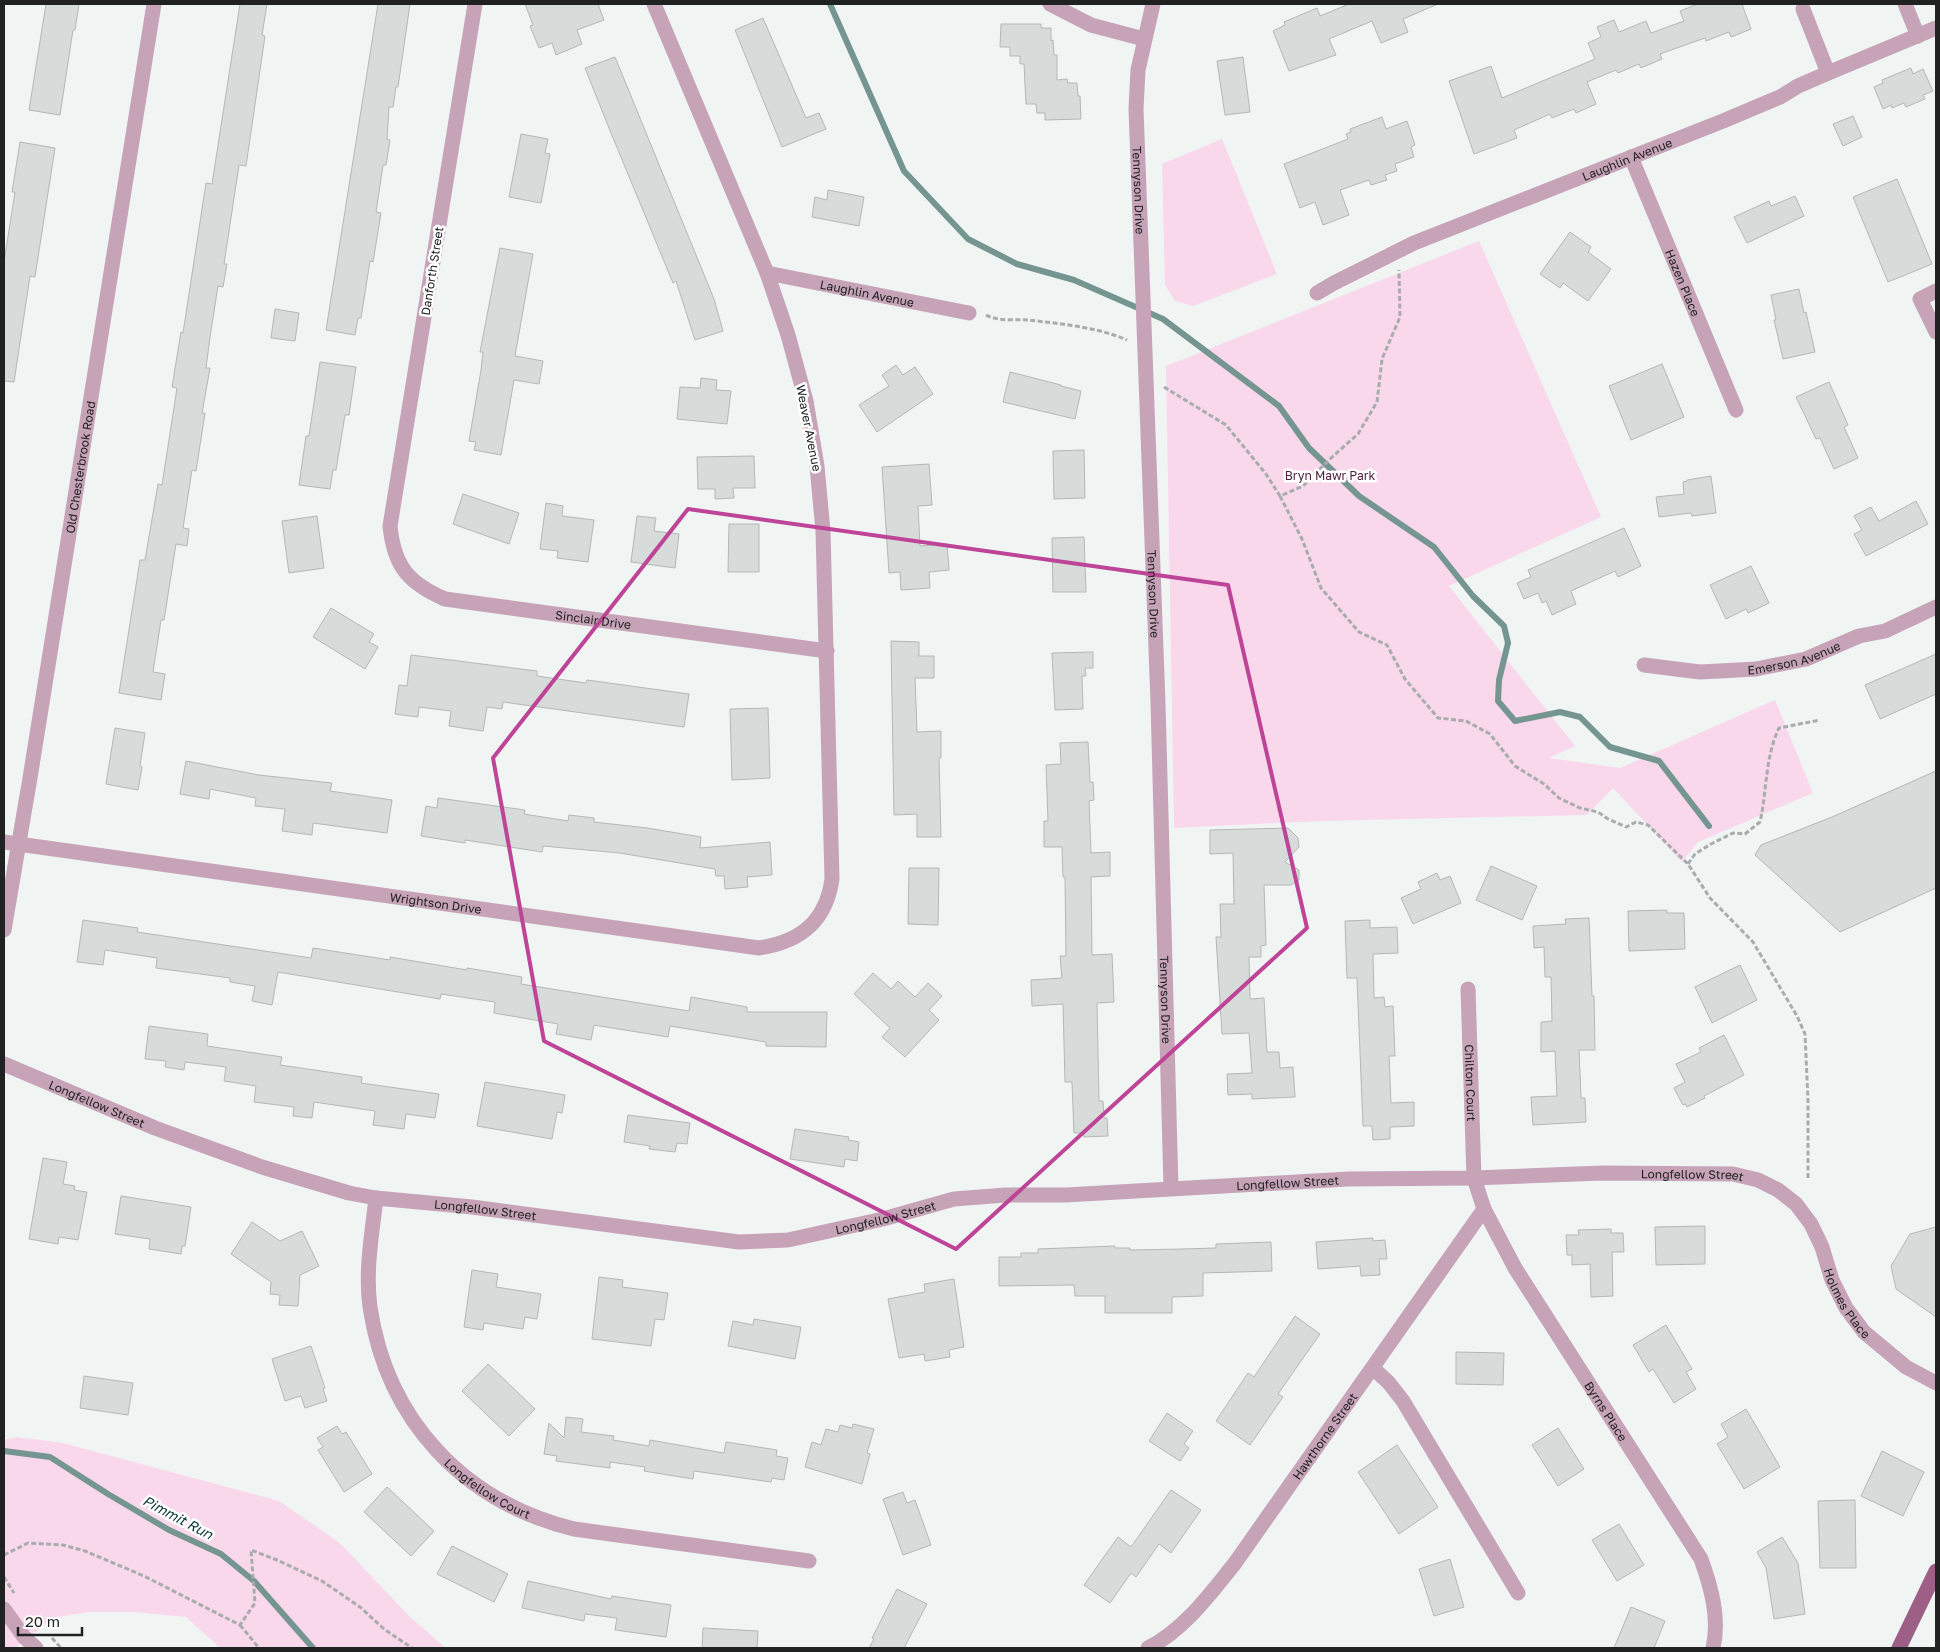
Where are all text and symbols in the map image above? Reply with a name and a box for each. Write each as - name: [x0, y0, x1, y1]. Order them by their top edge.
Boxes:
- street label: Laughlin Avenue: [1580, 134, 1674, 184]
- street label: Tennyson Drive: [1130, 146, 1148, 235]
- street label: Danforth Street: [418, 225, 446, 316]
- street label: Hazen Place: [1663, 247, 1704, 318]
- street label: Laughlin Avenue: [819, 276, 915, 309]
- street label: Weaver Avenue: [793, 383, 825, 473]
- street label: Old Chesterbrook Road: [62, 400, 98, 535]
- park label: Bryn Mawr Park: [1285, 468, 1375, 483]
- street label: Tennyson Drive: [1145, 550, 1163, 638]
- street label: Sinclair Drive: [555, 607, 632, 632]
- street label: Emerson Avenue: [1747, 638, 1842, 677]
- street label: Wrightson Drive: [389, 889, 483, 916]
- street label: Tennyson Drive: [1157, 955, 1175, 1044]
- street label: Chilton Court: [1462, 1044, 1480, 1122]
- street label: Longfellow Street: [47, 1076, 147, 1130]
- street label: Longfellow Street: [1641, 1166, 1745, 1184]
- street label: Longfellow Street: [1236, 1172, 1340, 1193]
- street label: Longfellow Street: [433, 1196, 538, 1223]
- street label: Longfellow Street: [834, 1197, 937, 1237]
- street label: Holmes Place: [1821, 1266, 1873, 1341]
- street label: Byrns Place: [1582, 1378, 1631, 1444]
- street label: Hawthorne Street: [1289, 1389, 1360, 1482]
- street label: Longfellow Court: [442, 1455, 533, 1522]
- water label: Pimmit Run: [140, 1491, 217, 1543]
- scale bar: [18, 1604, 81, 1636]
- text: 20 m: [25, 1612, 60, 1630]

